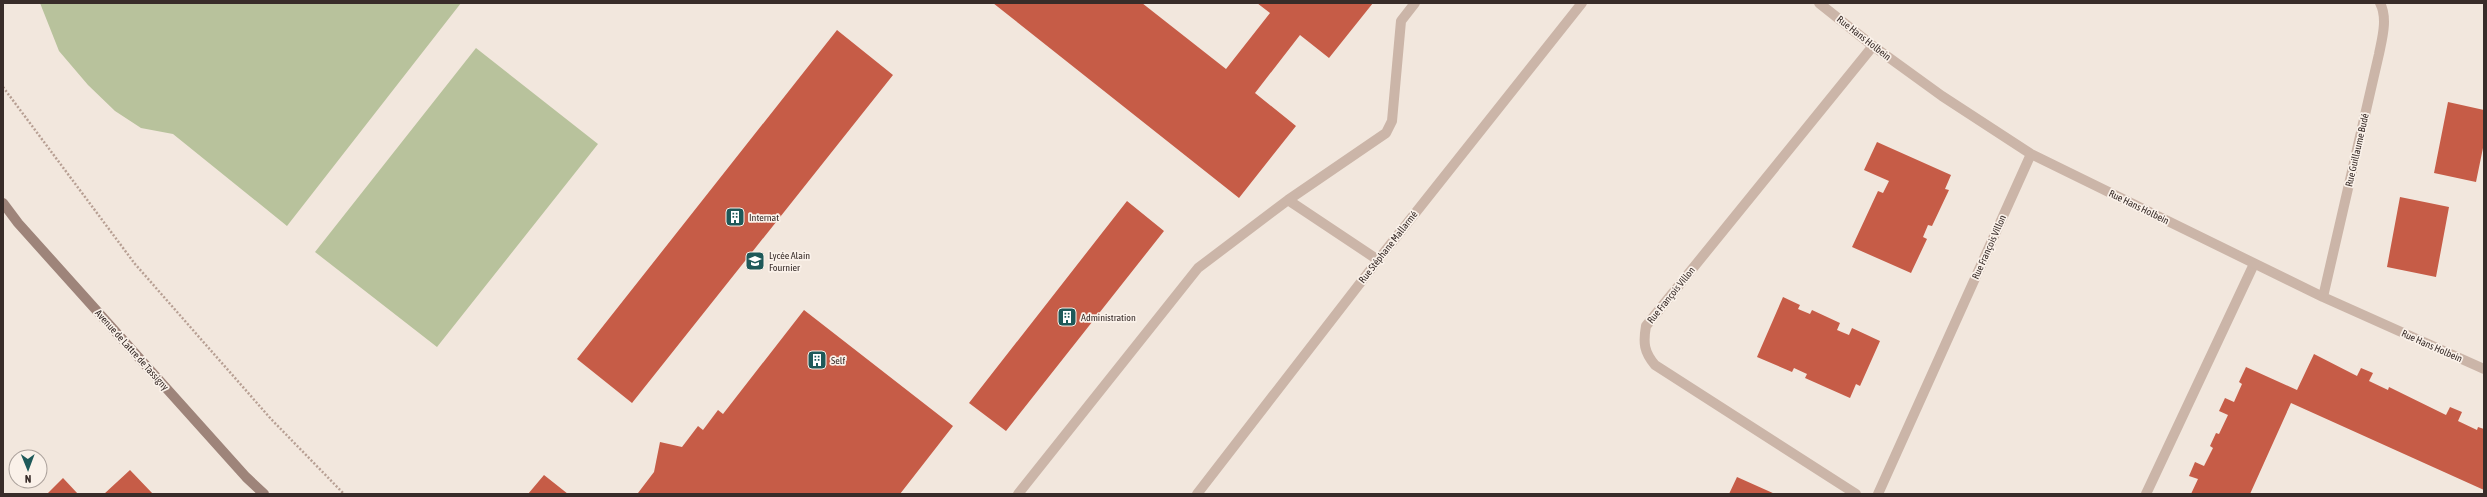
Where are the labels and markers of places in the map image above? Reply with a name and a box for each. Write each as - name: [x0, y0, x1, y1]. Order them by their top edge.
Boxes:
- building icon: Internat: [724, 206, 746, 228]
- place label: Internat: [749, 212, 779, 223]
- school or university icon: Lycée Alain Fournier: [744, 250, 766, 272]
- place label: Lycée Alain Fournier: [769, 250, 810, 273]
- building icon: Administration: [1056, 306, 1078, 328]
- place label: Administration: [1081, 312, 1136, 323]
- building icon: Self: [806, 349, 828, 371]
- place label: Self: [831, 355, 845, 366]

